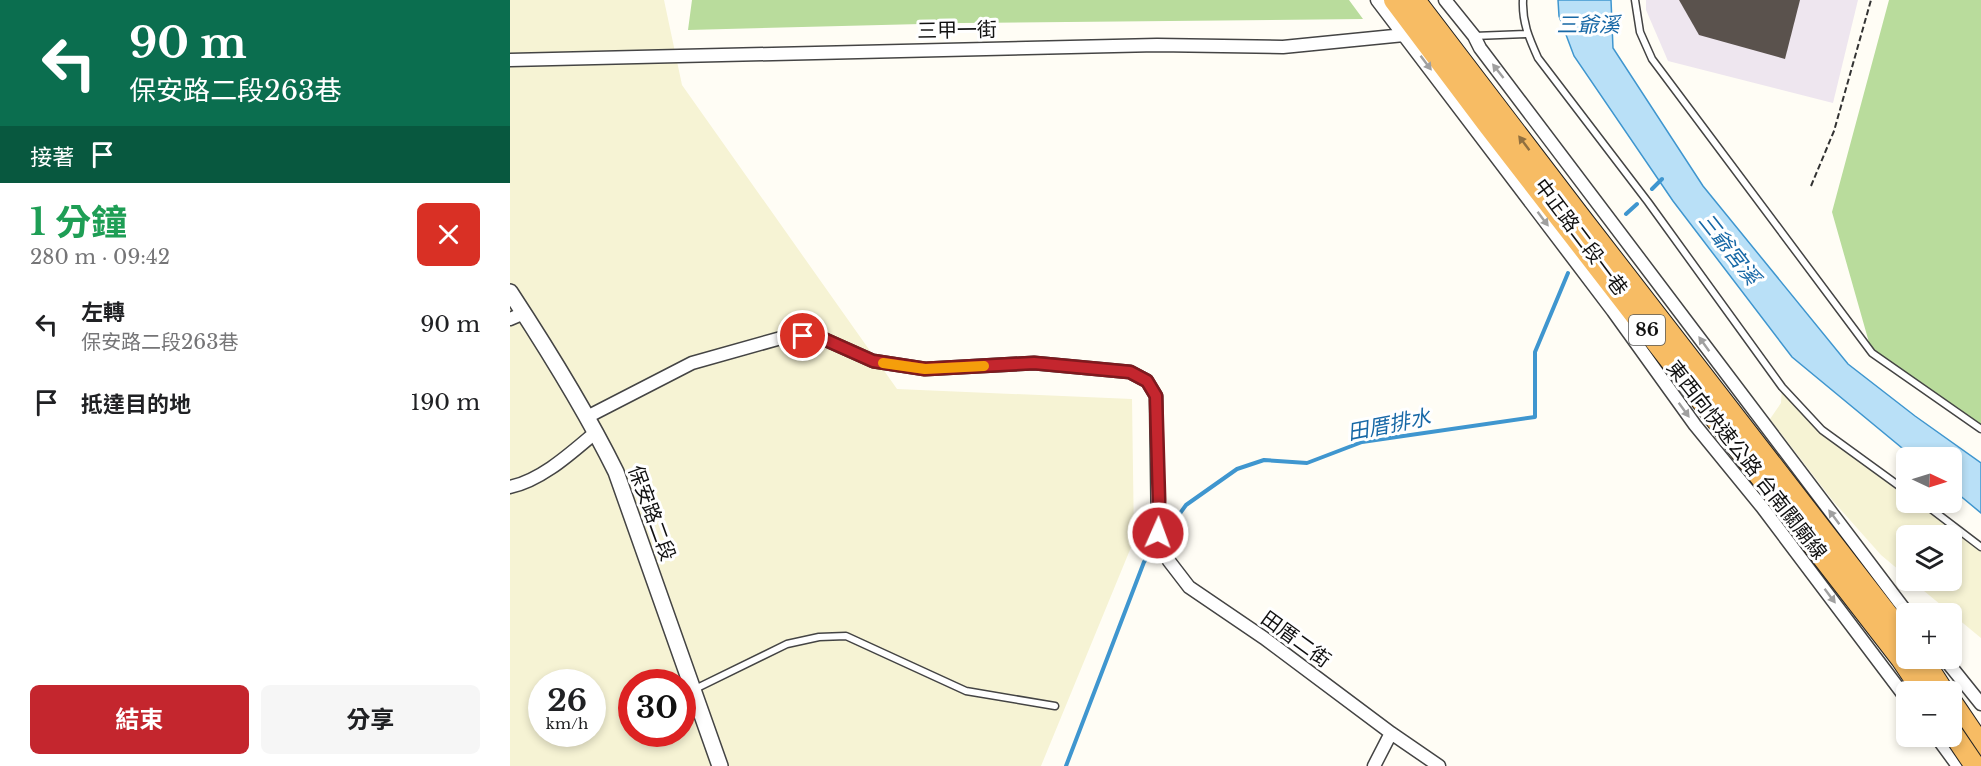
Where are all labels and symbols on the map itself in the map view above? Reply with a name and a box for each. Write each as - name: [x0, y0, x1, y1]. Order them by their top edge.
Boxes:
- water label: 三爺溪: [1557, 12, 1622, 38]
- street label: 三甲一街: [917, 17, 997, 43]
- one-way arrow: [1419, 56, 1431, 71]
- one-way arrow: [1492, 64, 1504, 80]
- one-way arrow: [1518, 135, 1530, 151]
- street label: 中正路二段一巷: [1529, 174, 1633, 300]
- water label: 三爺宮溪: [1693, 208, 1767, 292]
- one-way arrow: [1536, 211, 1549, 227]
- pin: [777, 310, 828, 361]
- road number: 86: [1629, 315, 1665, 345]
- one-way arrow: [1698, 337, 1710, 353]
- street label: 東西向快速公路 台南關廟線: [1662, 356, 1832, 564]
- one-way arrow: [1678, 401, 1690, 417]
- water label: 田厝排水: [1345, 404, 1434, 446]
- north arrow: [1896, 447, 1962, 513]
- street label: 保安路二段: [624, 462, 680, 564]
- position arrow: [1126, 501, 1190, 565]
- one-way arrow: [1827, 509, 1840, 525]
- one-way arrow: [1823, 589, 1835, 604]
- street label: 田厝二街: [1257, 606, 1335, 672]
- speed limit sign: 30: [618, 669, 696, 747]

